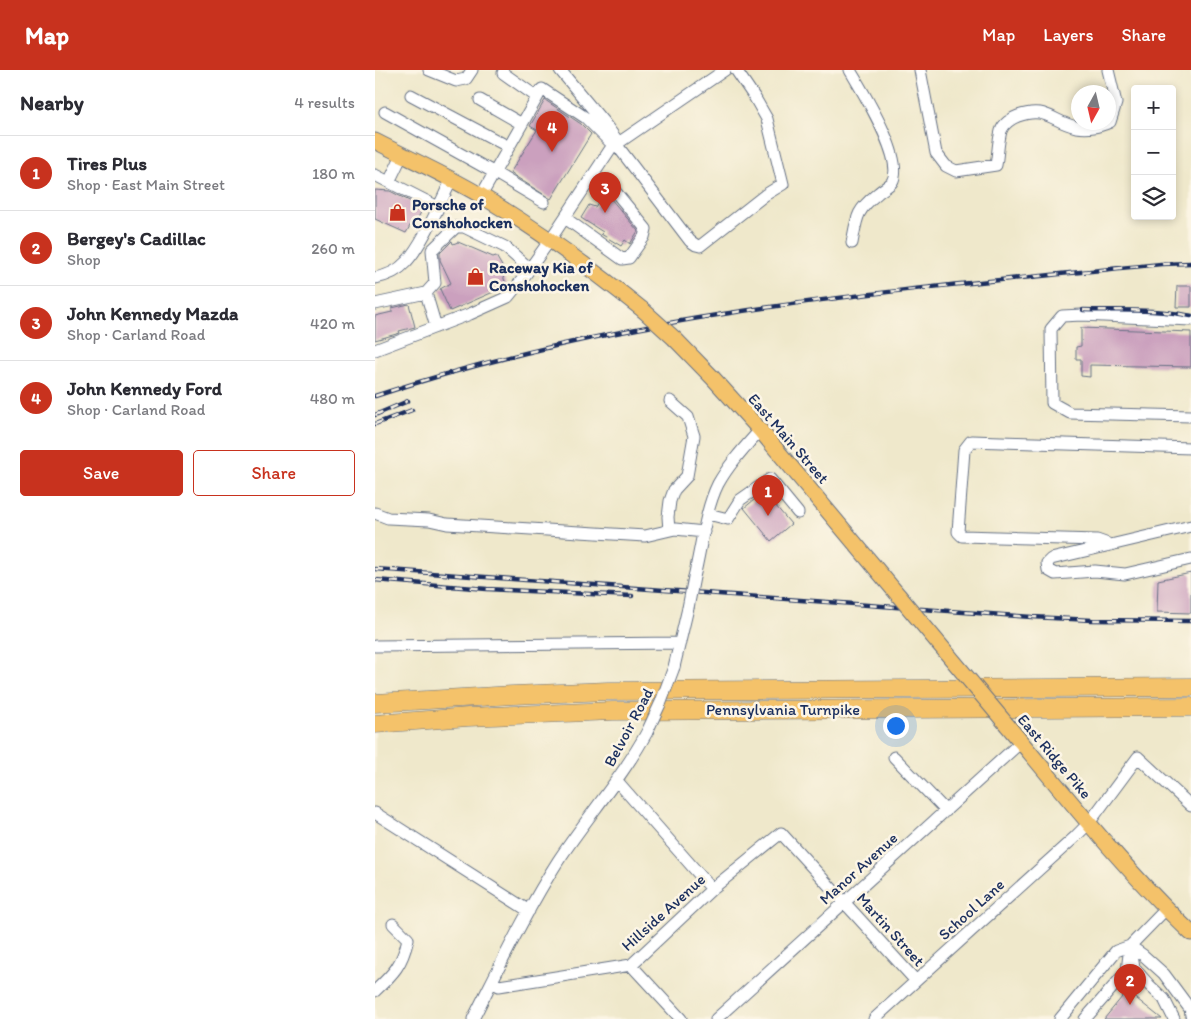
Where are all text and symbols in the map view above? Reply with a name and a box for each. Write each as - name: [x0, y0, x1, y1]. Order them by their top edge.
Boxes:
- text: Map: [25, 21, 69, 50]
- text: Map: [982, 24, 1015, 46]
- text: Layers: [1043, 24, 1093, 46]
- text: Share: [1121, 24, 1166, 46]
- north arrow: [1071, 85, 1116, 130]
- map controls: [1131, 85, 1176, 220]
- button: +: [1131, 85, 1176, 130]
- text: Nearby: [20, 90, 84, 115]
- text: 4 results: [294, 93, 355, 112]
- pin: 4: [536, 111, 568, 152]
- button: −: [1131, 130, 1176, 175]
- text: Tires Plus: [67, 152, 147, 175]
- text: 1: [32, 164, 40, 183]
- text: 180 m: [312, 164, 355, 183]
- pin: 3: [589, 172, 621, 213]
- text: Shop · East Main Street: [67, 175, 225, 194]
- button: layers: [1131, 175, 1176, 220]
- place label: Porsche of Conshohocken: [412, 195, 513, 232]
- shop icon: Porsche of Conshohocken: [388, 203, 408, 223]
- text: Bergey's Cadillac: [67, 227, 206, 250]
- text: 2: [32, 239, 40, 258]
- text: 260 m: [311, 239, 355, 258]
- text: Shop: [67, 250, 101, 269]
- place label: Raceway Kia of Conshohocken: [489, 258, 593, 295]
- shop icon: Raceway Kia of Conshohocken: [465, 266, 485, 286]
- text: John Kennedy Mazda: [67, 302, 238, 325]
- text: 3: [32, 314, 40, 333]
- text: 420 m: [310, 314, 355, 333]
- text: Shop · Carland Road: [67, 325, 205, 344]
- text: John Kennedy Ford: [67, 377, 222, 400]
- text: 4: [31, 389, 41, 408]
- text: 480 m: [310, 389, 355, 408]
- street label: East Main Street: [744, 389, 833, 487]
- text: Shop · Carland Road: [67, 400, 205, 419]
- button: Save: [20, 450, 183, 496]
- button: Share: [193, 450, 355, 496]
- pin: 1: [752, 475, 784, 516]
- street label: Belvoir Road: [600, 684, 657, 770]
- street label: Pennsylvania Turnpike: [706, 700, 860, 719]
- street label: East Ridge Pike: [1014, 710, 1096, 803]
- your location: [883, 713, 909, 739]
- street label: Manor Avenue: [815, 828, 901, 908]
- street label: Hillside Avenue: [617, 870, 709, 955]
- street label: School Lane: [934, 875, 1008, 944]
- street label: Martin Street: [853, 889, 929, 970]
- pin: 2: [1114, 964, 1146, 1005]

